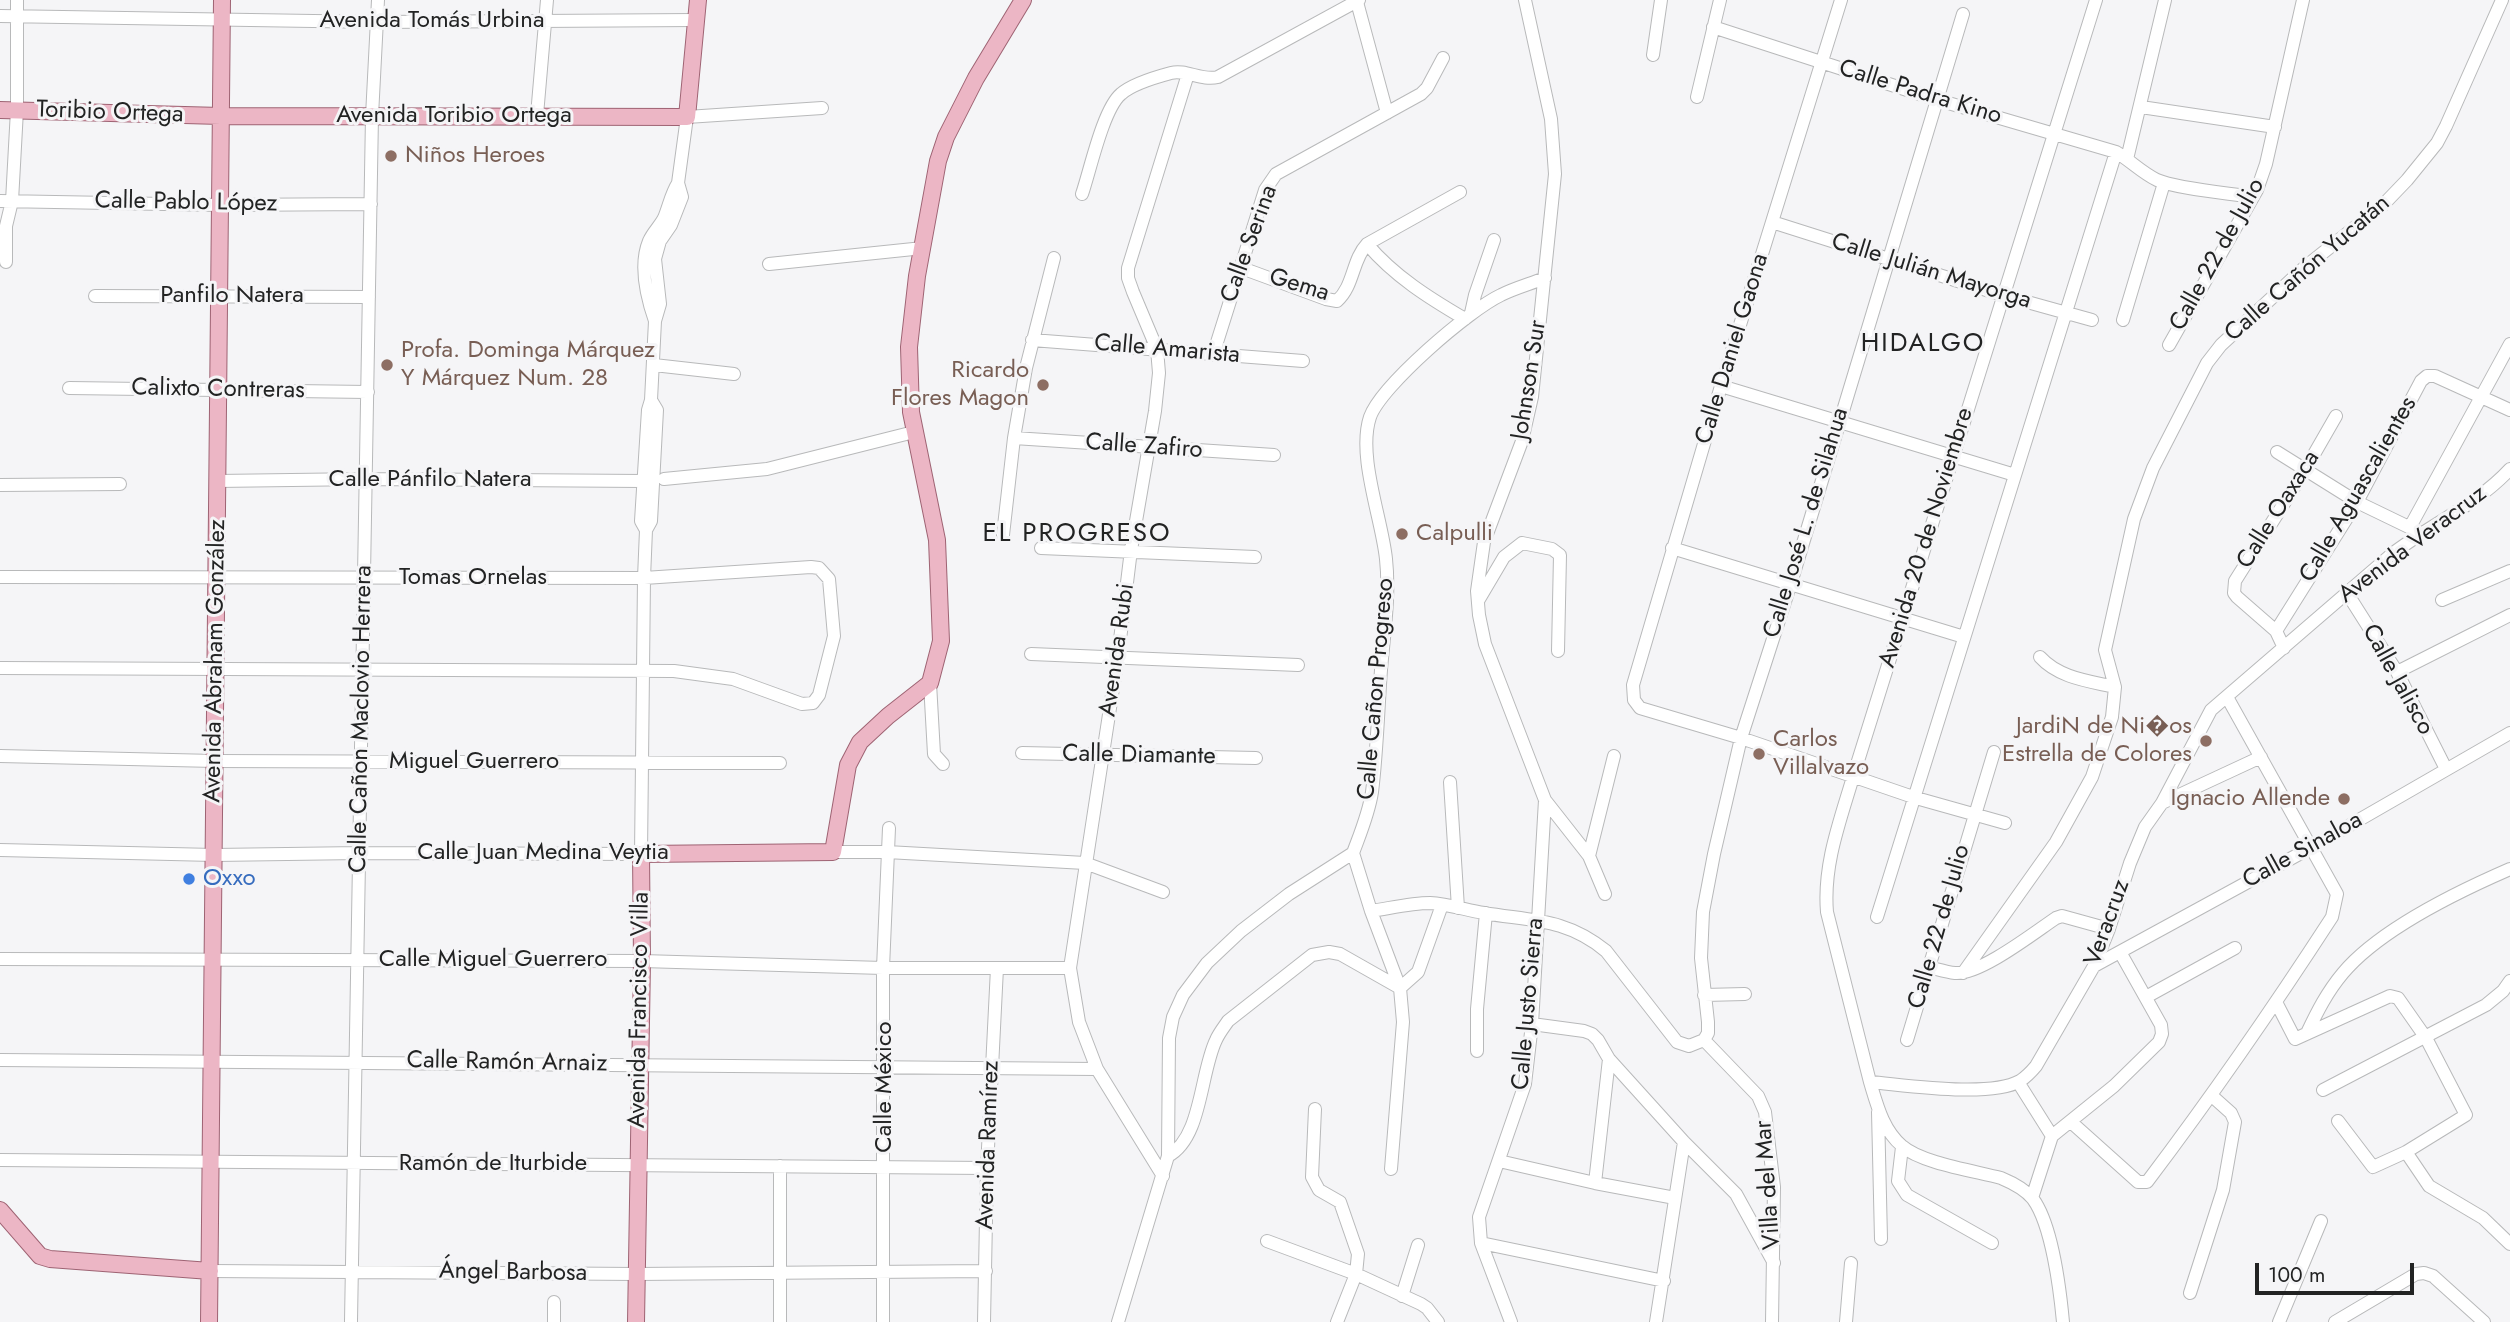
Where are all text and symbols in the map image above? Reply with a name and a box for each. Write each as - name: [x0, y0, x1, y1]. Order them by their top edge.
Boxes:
- street label: Avenida Tomás Urbina: [320, 7, 544, 35]
- street label: Calle Padra Kino: [1835, 55, 2005, 131]
- street label: Toribio Ortega: [36, 96, 184, 130]
- street label: Avenida Toribio Ortega: [336, 102, 572, 130]
- place label: Niños Heroes: [405, 142, 545, 170]
- marker: Niños Heroes: [383, 148, 399, 164]
- street label: Calle 22 de Julio: [2164, 174, 2272, 336]
- street label: Calle Serina: [1215, 181, 1285, 307]
- street label: Calle Pablo López: [94, 187, 278, 219]
- street label: Calle Cañón Yucatán: [2220, 189, 2396, 349]
- street label: Calle Julián Mayorga: [1828, 228, 2034, 316]
- street label: Calle Daniel Gaona: [1690, 250, 1776, 448]
- street label: Gema: [1266, 263, 1332, 309]
- street label: Panfilo Natera: [160, 282, 304, 310]
- street label: Johnson Sur: [1506, 318, 1554, 442]
- street label: Calle Amarista: [1093, 329, 1241, 371]
- district label: HIDALGO: [1862, 329, 1984, 361]
- place label: Profa. Dominga Márquez Y Márquez Num. 28: [401, 337, 655, 393]
- marker: Profa. Dominga Márquez Y Márquez Num. 28: [379, 357, 395, 373]
- place label: Ricardo Flores Magon: [891, 357, 1029, 413]
- street label: Calixto Contreras: [131, 374, 305, 406]
- marker: Ricardo Flores Magon: [1035, 377, 1051, 393]
- street label: Calle Aguascalientes: [2294, 392, 2424, 588]
- street label: Calle José L. de Silahua: [1758, 404, 1856, 642]
- street label: Avenida 20 de Noviembre: [1874, 405, 1980, 671]
- street label: Calle Zafiro: [1084, 429, 1204, 465]
- street label: Calle Oaxaca: [2231, 446, 2327, 574]
- street label: Calle Pánfilo Natera: [329, 466, 531, 494]
- street label: Avenida Veracruz: [2333, 480, 2493, 610]
- street label: Avenida Abraham González: [199, 519, 233, 803]
- district label: EL PROGRESO: [984, 519, 1170, 551]
- place label: Calpulli: [1416, 520, 1493, 548]
- marker: Calpulli: [1394, 526, 1410, 542]
- street label: Tomas Ornelas: [399, 564, 547, 592]
- street label: Calle Cañon Maclovio Herrera: [345, 565, 379, 873]
- street label: Calle Cañon Progreso: [1353, 577, 1401, 801]
- street label: Avenida Rubi: [1094, 581, 1142, 719]
- street label: Calle Jalisco: [2355, 620, 2439, 740]
- place label: JardiN de Ni�os Estrella de Colores: [2002, 713, 2192, 769]
- place label: Carlos Villalvazo: [1773, 726, 1869, 782]
- marker: JardiN de Ni�os Estrella de Colores: [2198, 733, 2214, 749]
- street label: Calle Diamante: [1062, 740, 1216, 772]
- marker: Carlos Villalvazo: [1751, 746, 1767, 762]
- street label: Miguel Guerrero: [389, 748, 559, 776]
- place label: Ignacio Allende: [2170, 785, 2330, 813]
- marker: Ignacio Allende: [2336, 791, 2352, 807]
- street label: Calle Sinaloa: [2238, 806, 2368, 896]
- street label: Calle Juan Medina Veytia: [417, 839, 669, 867]
- street label: Calle 22 de Julio: [1903, 842, 1977, 1012]
- place label: Oxxo: [203, 865, 256, 893]
- marker: Oxxo: [181, 871, 197, 887]
- street label: Veracruz: [2079, 876, 2137, 970]
- street label: Avenida Francisco Villa: [624, 892, 656, 1128]
- street label: Calle Justo Sierra: [1507, 917, 1551, 1091]
- street label: Calle Miguel Guerrero: [379, 946, 607, 974]
- street label: Calle México: [871, 1021, 899, 1153]
- street label: Calle Ramón Arnaiz: [406, 1047, 608, 1079]
- street label: Avenida Ramírez: [972, 1060, 1006, 1230]
- street label: Villa del Mar: [1750, 1119, 1788, 1251]
- street label: Ramón de Iturbide: [399, 1150, 587, 1178]
- scale bar: [2258, 1248, 2417, 1292]
- street label: Ángel Barbosa: [439, 1257, 587, 1289]
- text: 100 m: [2268, 1260, 2325, 1290]

